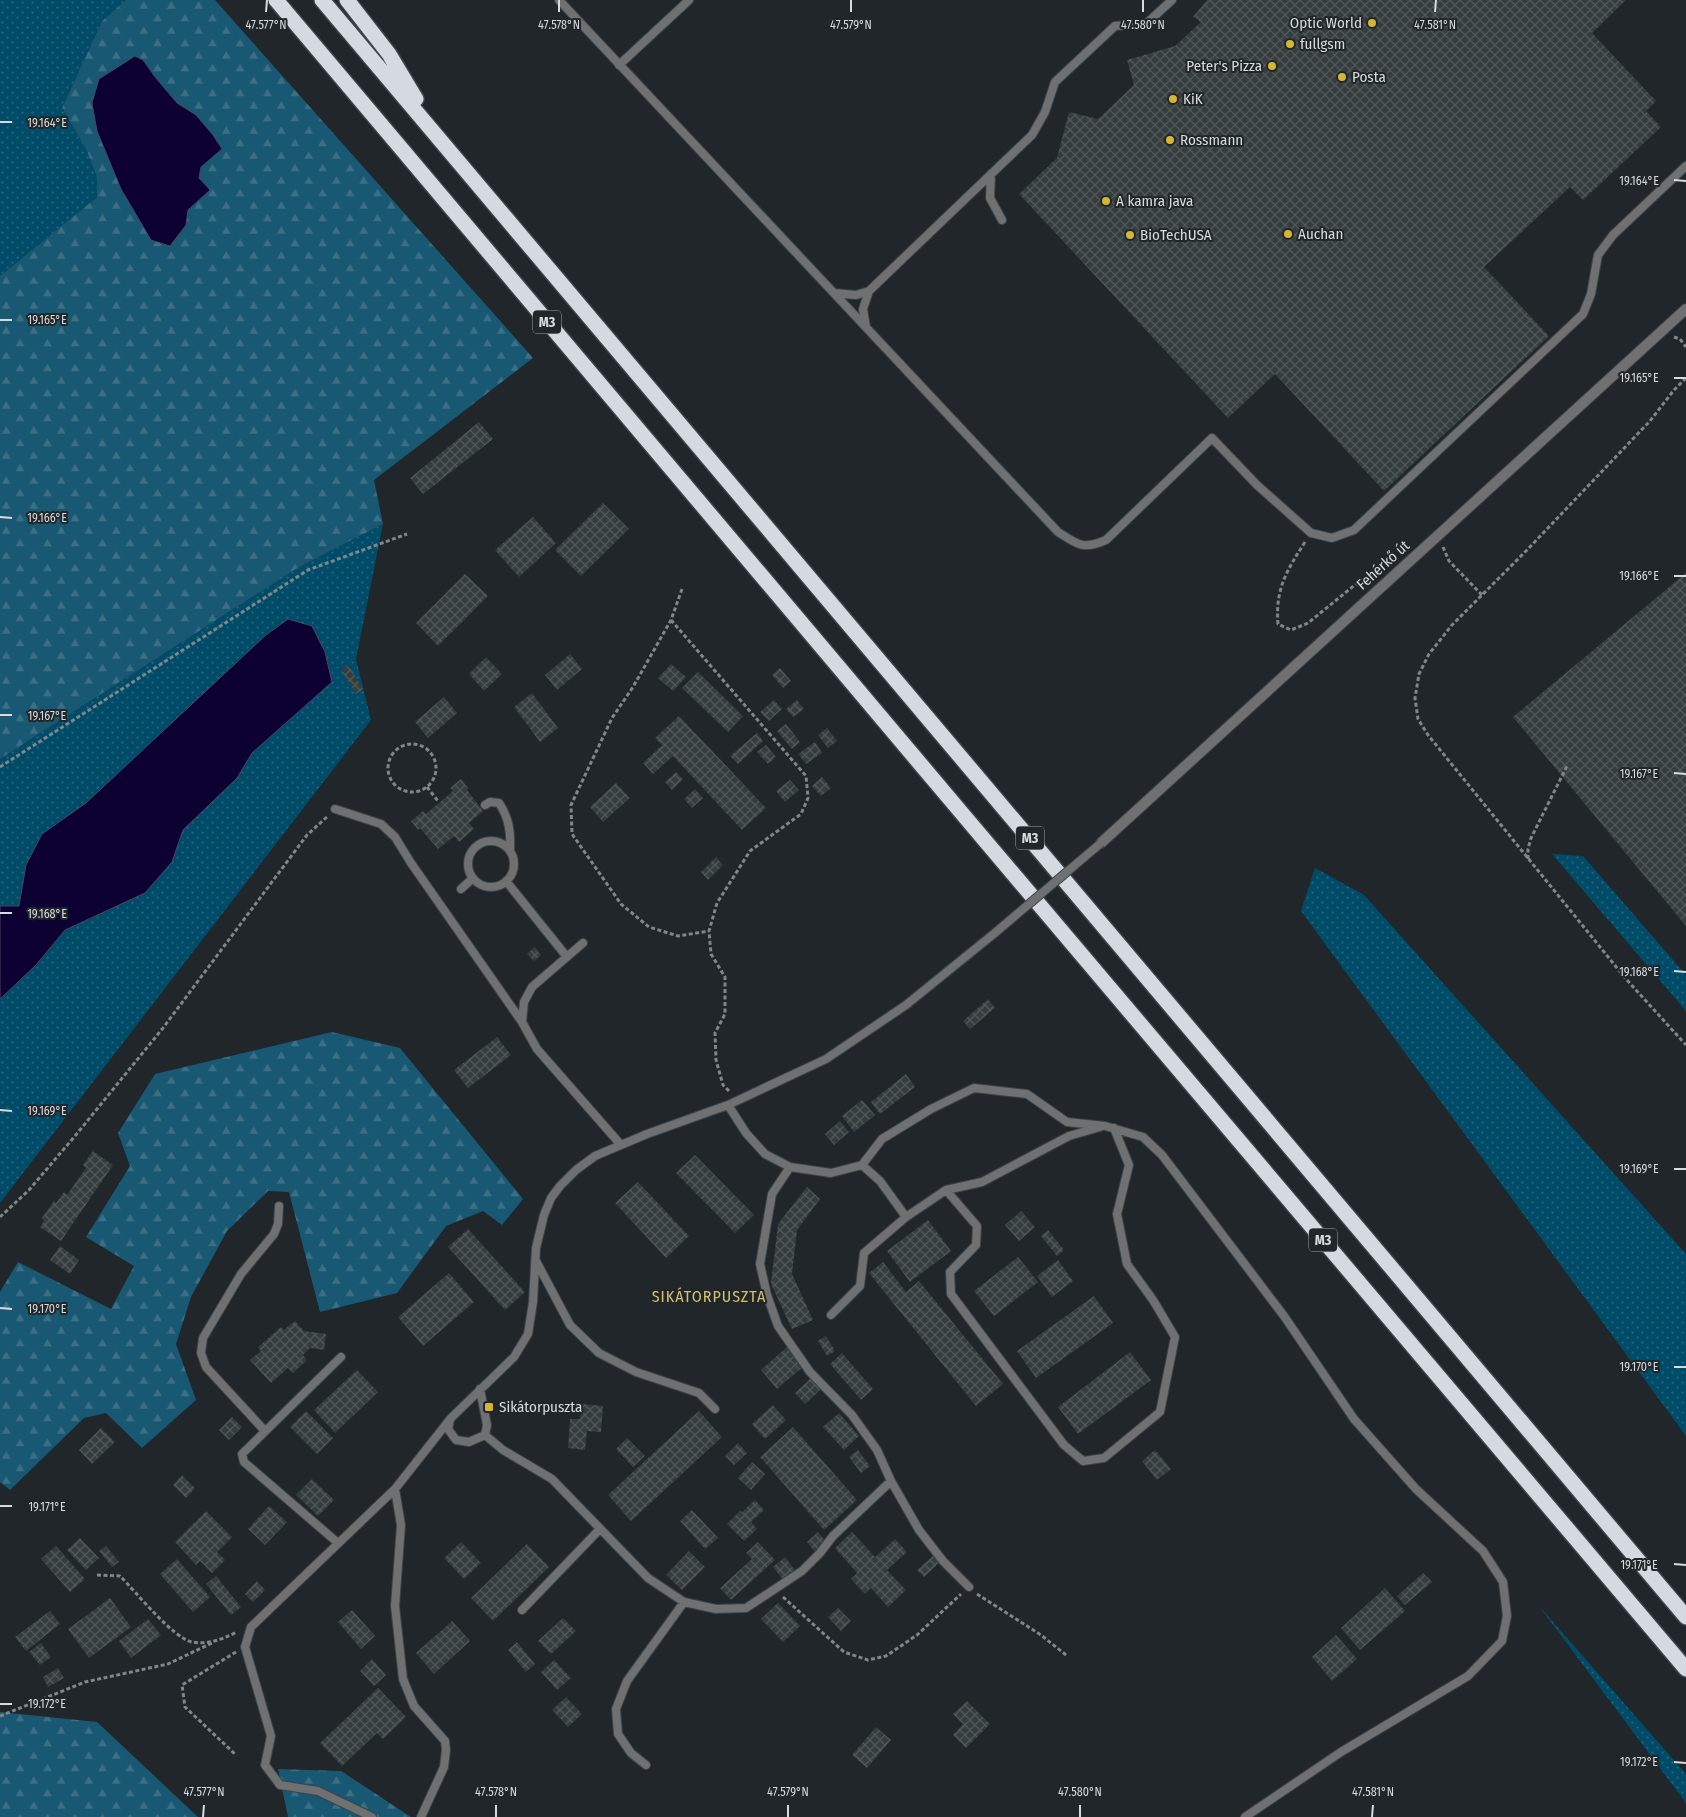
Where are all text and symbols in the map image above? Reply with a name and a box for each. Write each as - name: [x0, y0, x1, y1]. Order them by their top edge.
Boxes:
- place label: Optic World: [1290, 14, 1362, 32]
- marker: Optic World: [1366, 17, 1378, 29]
- text: 47.577°N: [245, 18, 287, 32]
- text: 47.578°N: [538, 18, 580, 32]
- text: 47.579°N: [830, 18, 872, 32]
- text: 47.580°N: [1121, 18, 1165, 32]
- text: 47.581°N: [1414, 18, 1456, 32]
- place label: fullgsm: [1300, 35, 1345, 53]
- marker: fullgsm: [1284, 38, 1296, 50]
- place label: Peter's Pizza: [1186, 57, 1262, 75]
- marker: Peter's Pizza: [1266, 60, 1278, 72]
- place label: Posta: [1352, 68, 1386, 86]
- marker: Posta: [1336, 71, 1348, 83]
- place label: KiK: [1183, 90, 1203, 108]
- marker: KiK: [1167, 93, 1179, 105]
- text: 19.164°E: [27, 116, 67, 130]
- place label: Rossmann: [1180, 131, 1243, 149]
- marker: Rossmann: [1164, 134, 1176, 146]
- text: 19.164°E: [1619, 174, 1659, 188]
- place label: A kamra java: [1116, 192, 1193, 210]
- marker: A kamra java: [1100, 195, 1112, 207]
- place label: Auchan: [1298, 225, 1343, 243]
- place label: BioTechUSA: [1140, 226, 1212, 244]
- marker: Auchan: [1282, 228, 1294, 240]
- marker: BioTechUSA: [1124, 229, 1136, 241]
- road number: M3: [533, 311, 561, 334]
- text: 19.165°E: [27, 313, 67, 327]
- text: 19.165°E: [1619, 371, 1659, 385]
- text: 19.166°E: [27, 511, 67, 525]
- street label: Fehérkő út: [1353, 536, 1413, 593]
- text: 19.166°E: [1619, 569, 1659, 583]
- text: 19.167°E: [28, 709, 67, 723]
- text: 19.167°E: [1620, 767, 1659, 781]
- road number: M3: [1016, 826, 1044, 850]
- text: 19.168°E: [27, 907, 67, 921]
- text: 19.168°E: [1619, 965, 1659, 979]
- text: 19.169°E: [27, 1104, 67, 1118]
- text: 19.169°E: [1619, 1162, 1659, 1176]
- road number: M3: [1309, 1228, 1337, 1252]
- district label: SIKÁTORPUSZTA: [652, 1287, 766, 1306]
- text: 19.170°E: [28, 1302, 67, 1316]
- text: 19.170°E: [1620, 1360, 1659, 1374]
- place label: Sikátorpuszta: [499, 1398, 582, 1416]
- marker: Sikátorpuszta: [483, 1401, 495, 1413]
- text: 19.171°E: [28, 1500, 66, 1514]
- text: 19.171°E: [1620, 1558, 1658, 1572]
- text: 19.172°E: [28, 1697, 66, 1711]
- text: 19.172°E: [1620, 1755, 1658, 1769]
- text: 47.577°N: [183, 1785, 225, 1799]
- text: 47.578°N: [475, 1785, 517, 1799]
- text: 47.579°N: [767, 1785, 809, 1799]
- text: 47.580°N: [1058, 1785, 1102, 1799]
- text: 47.581°N: [1352, 1785, 1394, 1799]

